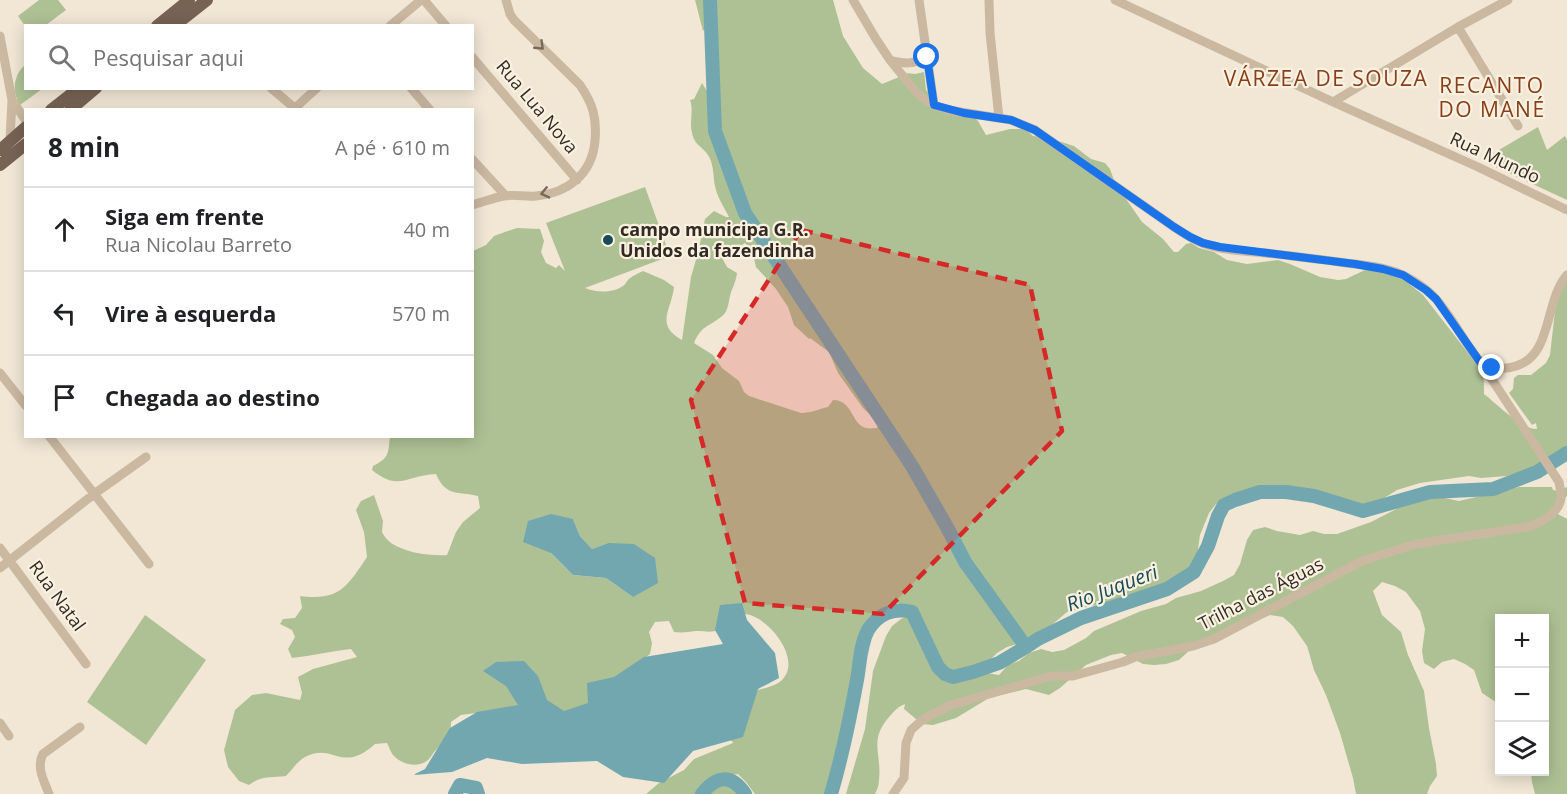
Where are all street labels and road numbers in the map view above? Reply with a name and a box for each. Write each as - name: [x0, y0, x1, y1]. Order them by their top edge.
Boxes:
- street label: Rua Lua Nova: [492, 54, 584, 158]
- street label: Rua Mundo: [1446, 126, 1544, 188]
- street label: Trilha das Águas: [1194, 551, 1327, 635]
- street label: Rua Natal: [24, 555, 91, 635]

